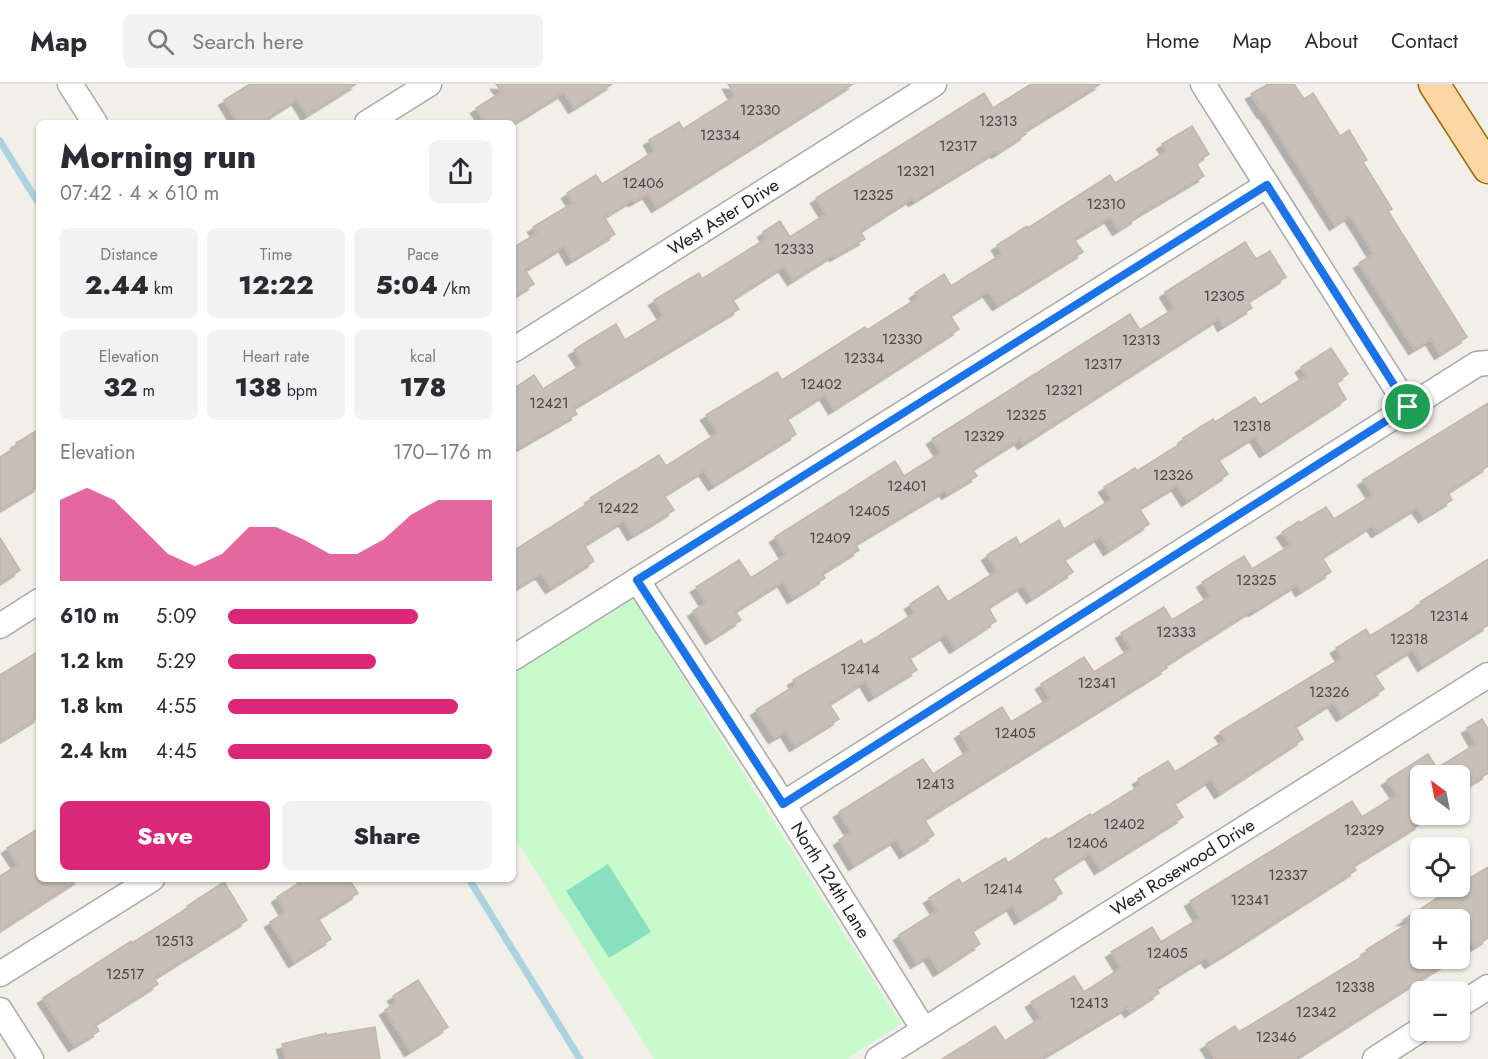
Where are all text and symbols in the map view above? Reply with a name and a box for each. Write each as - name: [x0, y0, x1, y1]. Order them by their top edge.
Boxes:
- search box: [123, 14, 543, 68]
- text: Map: [30, 21, 87, 62]
- icon: search: [144, 25, 177, 58]
- text: Search here: [192, 25, 304, 57]
- text: Home: [1146, 26, 1199, 56]
- text: Map: [1232, 26, 1272, 56]
- text: About: [1305, 26, 1358, 56]
- text: Contact: [1391, 26, 1458, 56]
- house number: 12330: [740, 99, 780, 121]
- house number: 12313: [979, 110, 1017, 132]
- house number: 12334: [700, 124, 740, 146]
- text: Morning run: [60, 133, 256, 180]
- house number: 12317: [939, 135, 977, 157]
- button: share: [429, 140, 492, 203]
- house number: 12321: [897, 160, 935, 182]
- house number: 12406: [622, 172, 664, 194]
- street label: West Aster Drive: [663, 172, 784, 262]
- text: 07:42 · 4 × 610 m: [60, 179, 219, 208]
- house number: 12325: [853, 184, 893, 206]
- house number: 12310: [1086, 193, 1126, 215]
- house number: 12333: [774, 238, 814, 260]
- text: Distance: [100, 243, 158, 266]
- text: Time: [260, 243, 292, 266]
- text: Pace: [407, 243, 439, 266]
- text: 2.44: [85, 266, 149, 304]
- text: 12:22: [238, 266, 314, 304]
- text: 5:04: [375, 266, 438, 304]
- text: km: [149, 277, 173, 300]
- text: /km: [438, 277, 471, 300]
- house number: 12305: [1204, 285, 1244, 307]
- house number: 12330: [882, 328, 922, 350]
- house number: 12313: [1122, 329, 1160, 351]
- text: Elevation: [99, 345, 159, 368]
- text: Heart rate: [243, 345, 309, 368]
- text: kcal: [410, 345, 436, 368]
- house number: 12334: [844, 347, 884, 369]
- house number: 12317: [1084, 353, 1122, 375]
- text: 32: [103, 368, 138, 406]
- text: 138: [235, 368, 282, 406]
- text: 178: [400, 368, 446, 406]
- house number: 12402: [800, 373, 842, 395]
- text: m: [138, 379, 155, 402]
- text: bpm: [282, 379, 317, 402]
- house number: 12321: [1045, 379, 1083, 401]
- pin: [1382, 381, 1433, 432]
- icon: arrive: [1391, 390, 1424, 423]
- house number: 12421: [529, 392, 569, 414]
- house number: 12325: [1006, 404, 1046, 426]
- house number: 12318: [1233, 415, 1271, 437]
- house number: 12329: [964, 425, 1004, 447]
- text: Elevation: [60, 438, 135, 467]
- text: 170–176 m: [393, 438, 492, 467]
- house number: 12326: [1153, 464, 1193, 486]
- house number: 12401: [887, 475, 927, 497]
- house number: 12422: [597, 497, 639, 519]
- house number: 12405: [848, 500, 890, 522]
- house number: 12409: [809, 527, 851, 549]
- house number: 12325: [1236, 569, 1276, 591]
- text: 610 m: [60, 602, 119, 631]
- text: 5:09: [156, 602, 197, 631]
- house number: 12314: [1430, 605, 1469, 627]
- house number: 12333: [1156, 621, 1196, 643]
- house number: 12318: [1390, 628, 1428, 650]
- text: 1.2 km: [60, 647, 124, 676]
- text: 5:29: [156, 647, 196, 676]
- house number: 12414: [840, 658, 880, 680]
- house number: 12341: [1078, 672, 1116, 694]
- house number: 12326: [1309, 681, 1349, 703]
- text: 1.8 km: [60, 692, 123, 721]
- text: 4:55: [156, 692, 196, 721]
- house number: 12405: [994, 722, 1036, 744]
- text: 2.4 km: [60, 737, 127, 766]
- text: 4:45: [156, 737, 197, 766]
- north arrow: [1410, 765, 1470, 825]
- map controls: [1410, 765, 1470, 1041]
- house number: 12413: [916, 773, 954, 795]
- button: Save: [60, 801, 270, 870]
- button: Share: [282, 801, 492, 870]
- street label: West Rosewood Drive: [1105, 812, 1260, 922]
- house number: 12402: [1103, 813, 1145, 835]
- street label: North 124th Lane: [784, 817, 877, 943]
- house number: 12329: [1344, 819, 1384, 841]
- house number: 12406: [1066, 832, 1108, 854]
- button: locate: [1410, 837, 1470, 897]
- house number: 12337: [1268, 864, 1308, 886]
- house number: 12414: [983, 878, 1023, 900]
- house number: 12341: [1231, 889, 1269, 911]
- button: +: [1410, 909, 1470, 969]
- house number: 12513: [155, 930, 193, 952]
- house number: 12405: [1146, 942, 1188, 964]
- house number: 12517: [106, 963, 144, 985]
- house number: 12338: [1335, 976, 1375, 998]
- button: −: [1410, 981, 1470, 1041]
- house number: 12413: [1070, 992, 1108, 1014]
- house number: 12342: [1296, 1001, 1336, 1023]
- house number: 12346: [1256, 1026, 1296, 1048]

